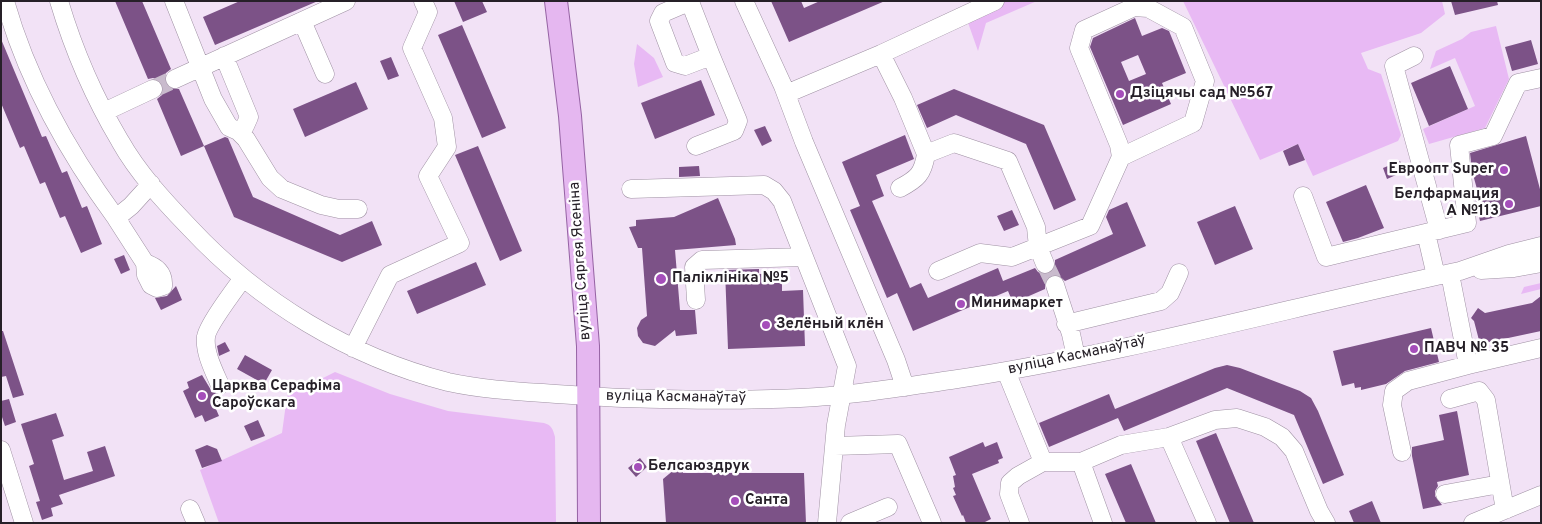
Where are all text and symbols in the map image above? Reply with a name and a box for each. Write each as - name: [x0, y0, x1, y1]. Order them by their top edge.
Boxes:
- place label: Дзіцячы сад №567: [1130, 85, 1273, 103]
- marker: Дзіцячы сад №567: [1114, 88, 1126, 100]
- place label: Евроопт Super: [1388, 161, 1494, 179]
- marker: Евроопт Super: [1498, 164, 1510, 176]
- street label: вуліца Сяргея Ясеніна: [566, 181, 596, 341]
- place label: Белфармация А №113: [1394, 186, 1499, 221]
- marker: Белфармация А №113: [1503, 198, 1515, 210]
- place label: Паліклініка №5: [672, 270, 789, 288]
- marker: Паліклініка №5: [654, 272, 668, 286]
- place label: Минимаркет: [971, 295, 1063, 313]
- marker: Минимаркет: [955, 298, 967, 310]
- place label: Зелёный клён: [776, 316, 884, 334]
- marker: Зелёный клён: [760, 319, 772, 331]
- street label: вуліца Касманаўтаў: [1006, 333, 1148, 379]
- place label: ПАВЧ № 35: [1424, 340, 1509, 358]
- marker: ПАВЧ № 35: [1408, 343, 1420, 355]
- place label: Царква Серафіма Сароўскага: [212, 378, 341, 413]
- street label: вуліца Касманаўтаў: [606, 388, 746, 408]
- marker: Царква Серафіма Сароўскага: [196, 390, 208, 402]
- place label: Белсаюздрук: [648, 458, 750, 476]
- marker: Белсаюздрук: [632, 461, 644, 473]
- place label: Санта: [745, 492, 788, 510]
- marker: Санта: [729, 495, 741, 507]

